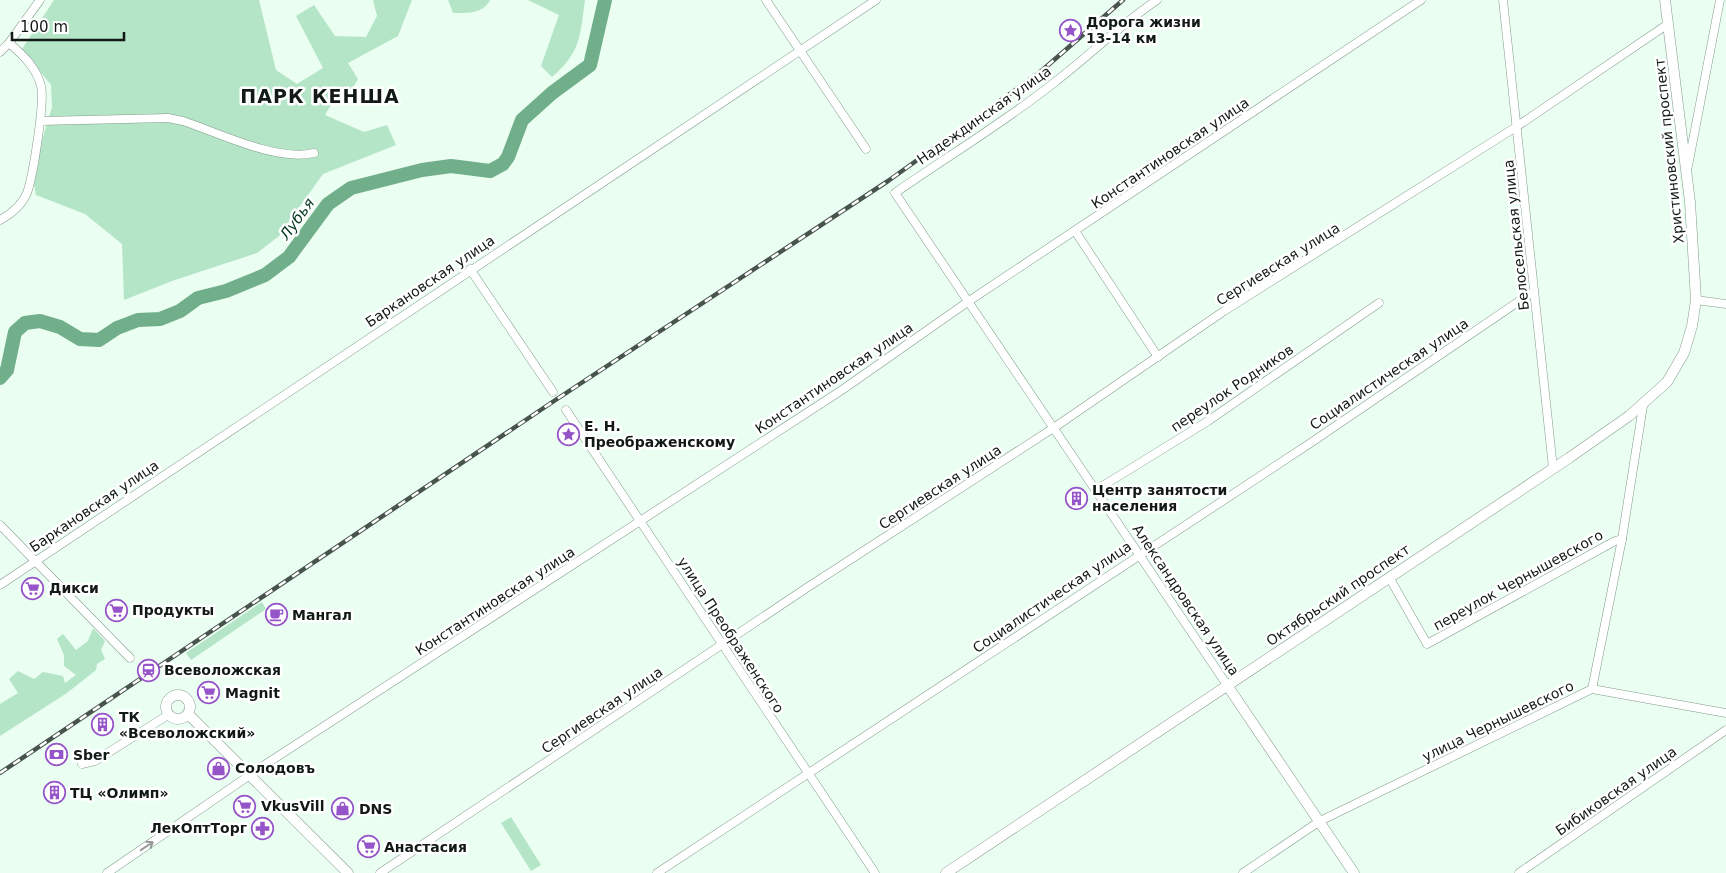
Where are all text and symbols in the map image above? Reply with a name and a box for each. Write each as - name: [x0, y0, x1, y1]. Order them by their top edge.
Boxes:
- scale bar: [12, 10, 125, 42]
- place label: Дорога жизни 13-14 км: [1086, 14, 1201, 46]
- text: 100 m: [20, 18, 68, 36]
- place icon: Дорога жизни 13-14 км: [1058, 18, 1082, 42]
- street label: Христиновский проспект: [1651, 58, 1687, 244]
- street label: Надеждинская улица: [914, 63, 1054, 167]
- district label: ПАРК КЕНША: [240, 85, 400, 107]
- street label: Константиновская улица: [1088, 94, 1252, 212]
- street label: Белосельская улица: [1500, 159, 1532, 311]
- water label: Лубья: [275, 195, 318, 244]
- street label: Сергиевская улица: [1213, 219, 1343, 309]
- street label: Баркановская улица: [362, 232, 498, 330]
- street label: Социалистическая улица: [1307, 315, 1471, 433]
- street label: Константиновская улица: [752, 319, 916, 437]
- street label: переулок Родников: [1168, 341, 1296, 435]
- place label: Е. Н. Преображенскому: [584, 418, 735, 450]
- place icon: Е. Н. Преображенскому: [556, 422, 580, 446]
- street label: Сергиевская улица: [876, 441, 1004, 533]
- street label: Баркановская улица: [26, 457, 162, 555]
- place label: Центр занятости населения: [1092, 482, 1227, 514]
- building icon: Центр занятости населения: [1064, 486, 1088, 510]
- street label: Александровская улица: [1129, 522, 1243, 678]
- street label: переулок Чернышевского: [1430, 527, 1606, 633]
- street label: Социалистическая улица: [970, 538, 1134, 656]
- street label: Октябрьский проспект: [1263, 541, 1413, 649]
- street label: Константиновская улица: [412, 543, 578, 659]
- street label: улица Преображенского: [675, 554, 787, 716]
- supermarket icon: Дикси: [21, 576, 45, 600]
- place label: Дикси: [49, 580, 99, 596]
- supermarket icon: Продукты: [104, 598, 128, 622]
- place label: Продукты: [132, 602, 214, 618]
- cafe icon: Мангал: [264, 603, 288, 627]
- place label: Мангал: [292, 607, 352, 623]
- station icon: Всеволожская: [136, 658, 160, 682]
- place label: Всеволожская: [164, 662, 281, 678]
- street label: Сергиевская улица: [538, 663, 666, 757]
- street label: улица Чернышевского: [1420, 677, 1576, 765]
- supermarket icon: Magnit: [197, 681, 221, 705]
- place label: Magnit: [225, 685, 280, 701]
- place label: ТК «Всеволожский»: [119, 709, 255, 741]
- building icon: ТК «Всеволожский»: [91, 713, 115, 737]
- bank icon: Sber: [45, 743, 69, 767]
- street label: Бибиковская улица: [1553, 743, 1679, 839]
- place label: Sber: [73, 747, 110, 763]
- shop icon: Солодовъ: [207, 756, 231, 780]
- place label: Солодовъ: [235, 760, 315, 776]
- building icon: ТЦ «Олимп»: [42, 781, 66, 805]
- place label: ТЦ «Олимп»: [70, 785, 169, 801]
- supermarket icon: VkusVill: [233, 794, 257, 818]
- shop icon: DNS: [331, 797, 355, 821]
- place label: VkusVill: [261, 798, 324, 814]
- place label: DNS: [359, 801, 392, 817]
- pharmacy icon: ЛекОптТорг: [251, 816, 275, 840]
- place label: ЛекОптТорг: [150, 820, 247, 836]
- supermarket icon: Анастасия: [356, 835, 380, 859]
- place label: Анастасия: [384, 839, 467, 855]
- one-way arrow: [140, 841, 154, 851]

